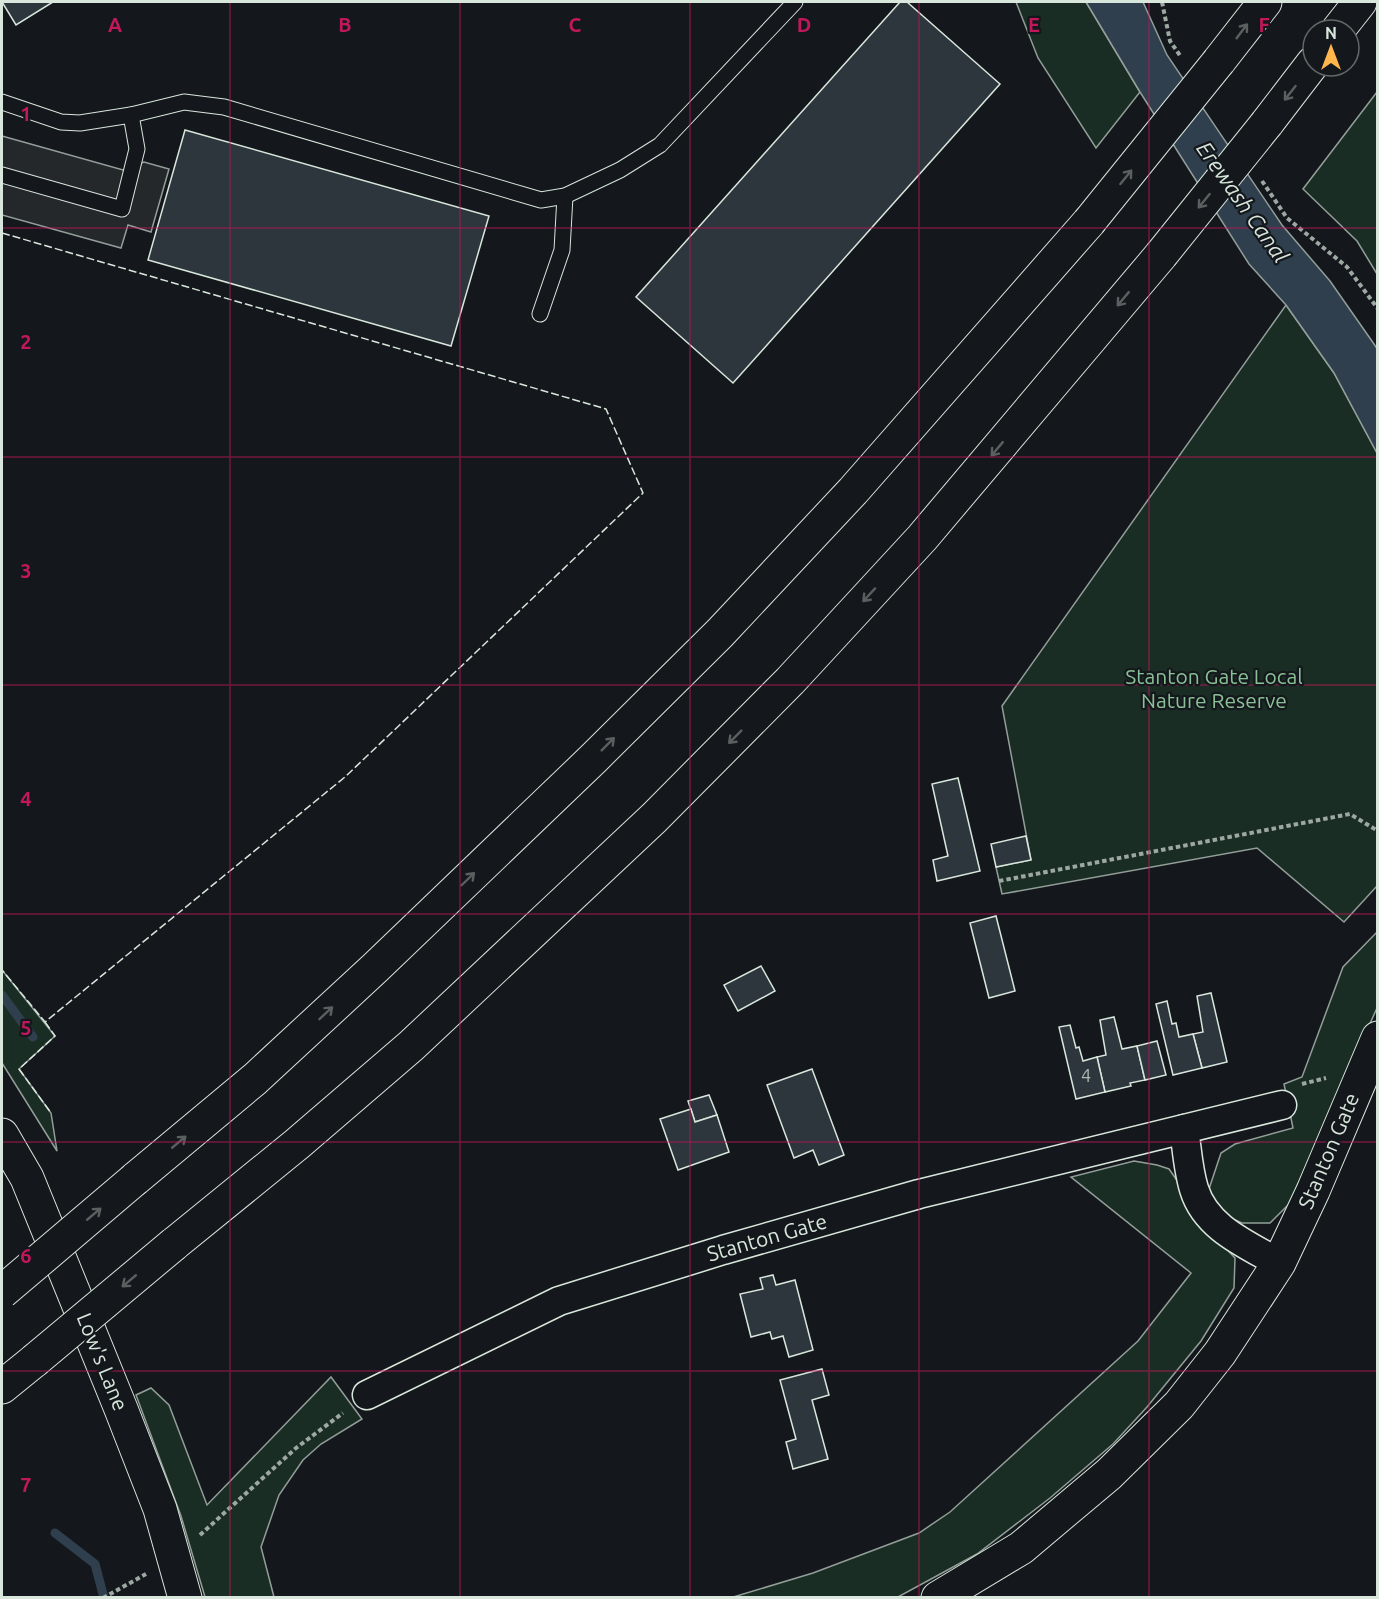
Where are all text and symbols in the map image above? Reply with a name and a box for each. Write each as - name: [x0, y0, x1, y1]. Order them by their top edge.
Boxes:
- text: A: [108, 13, 122, 36]
- text: B: [338, 13, 352, 36]
- text: C: [569, 13, 582, 36]
- text: D: [797, 13, 811, 36]
- text: E: [1028, 13, 1040, 36]
- text: F: [1258, 13, 1270, 36]
- north arrow: [1301, 18, 1361, 78]
- one-way arrow: [1236, 23, 1249, 39]
- text: N: [1325, 24, 1337, 42]
- one-way arrow: [1284, 85, 1297, 101]
- text: 1: [20, 102, 32, 125]
- water label: Erewash Canal: [1192, 136, 1294, 267]
- one-way arrow: [1119, 169, 1132, 185]
- one-way arrow: [1198, 193, 1211, 209]
- one-way arrow: [1116, 291, 1130, 306]
- text: 2: [20, 330, 32, 353]
- one-way arrow: [991, 441, 1004, 457]
- text: 3: [20, 559, 32, 582]
- one-way arrow: [862, 588, 876, 603]
- park label: Stanton Gate Local Nature Reserve: [1125, 664, 1303, 712]
- one-way arrow: [728, 729, 742, 744]
- one-way arrow: [601, 737, 616, 752]
- text: 4: [20, 787, 32, 810]
- one-way arrow: [460, 872, 475, 887]
- one-way arrow: [318, 1006, 333, 1020]
- text: 5: [20, 1016, 32, 1039]
- house number: 4: [1081, 1065, 1091, 1085]
- street label: Stanton Gate: [1293, 1089, 1363, 1212]
- one-way arrow: [171, 1136, 187, 1149]
- one-way arrow: [86, 1207, 102, 1220]
- street label: Stanton Gate: [704, 1208, 830, 1266]
- text: 6: [20, 1244, 32, 1267]
- one-way arrow: [122, 1274, 137, 1288]
- street label: Low's Lane: [72, 1309, 133, 1414]
- text: 7: [20, 1473, 32, 1496]

